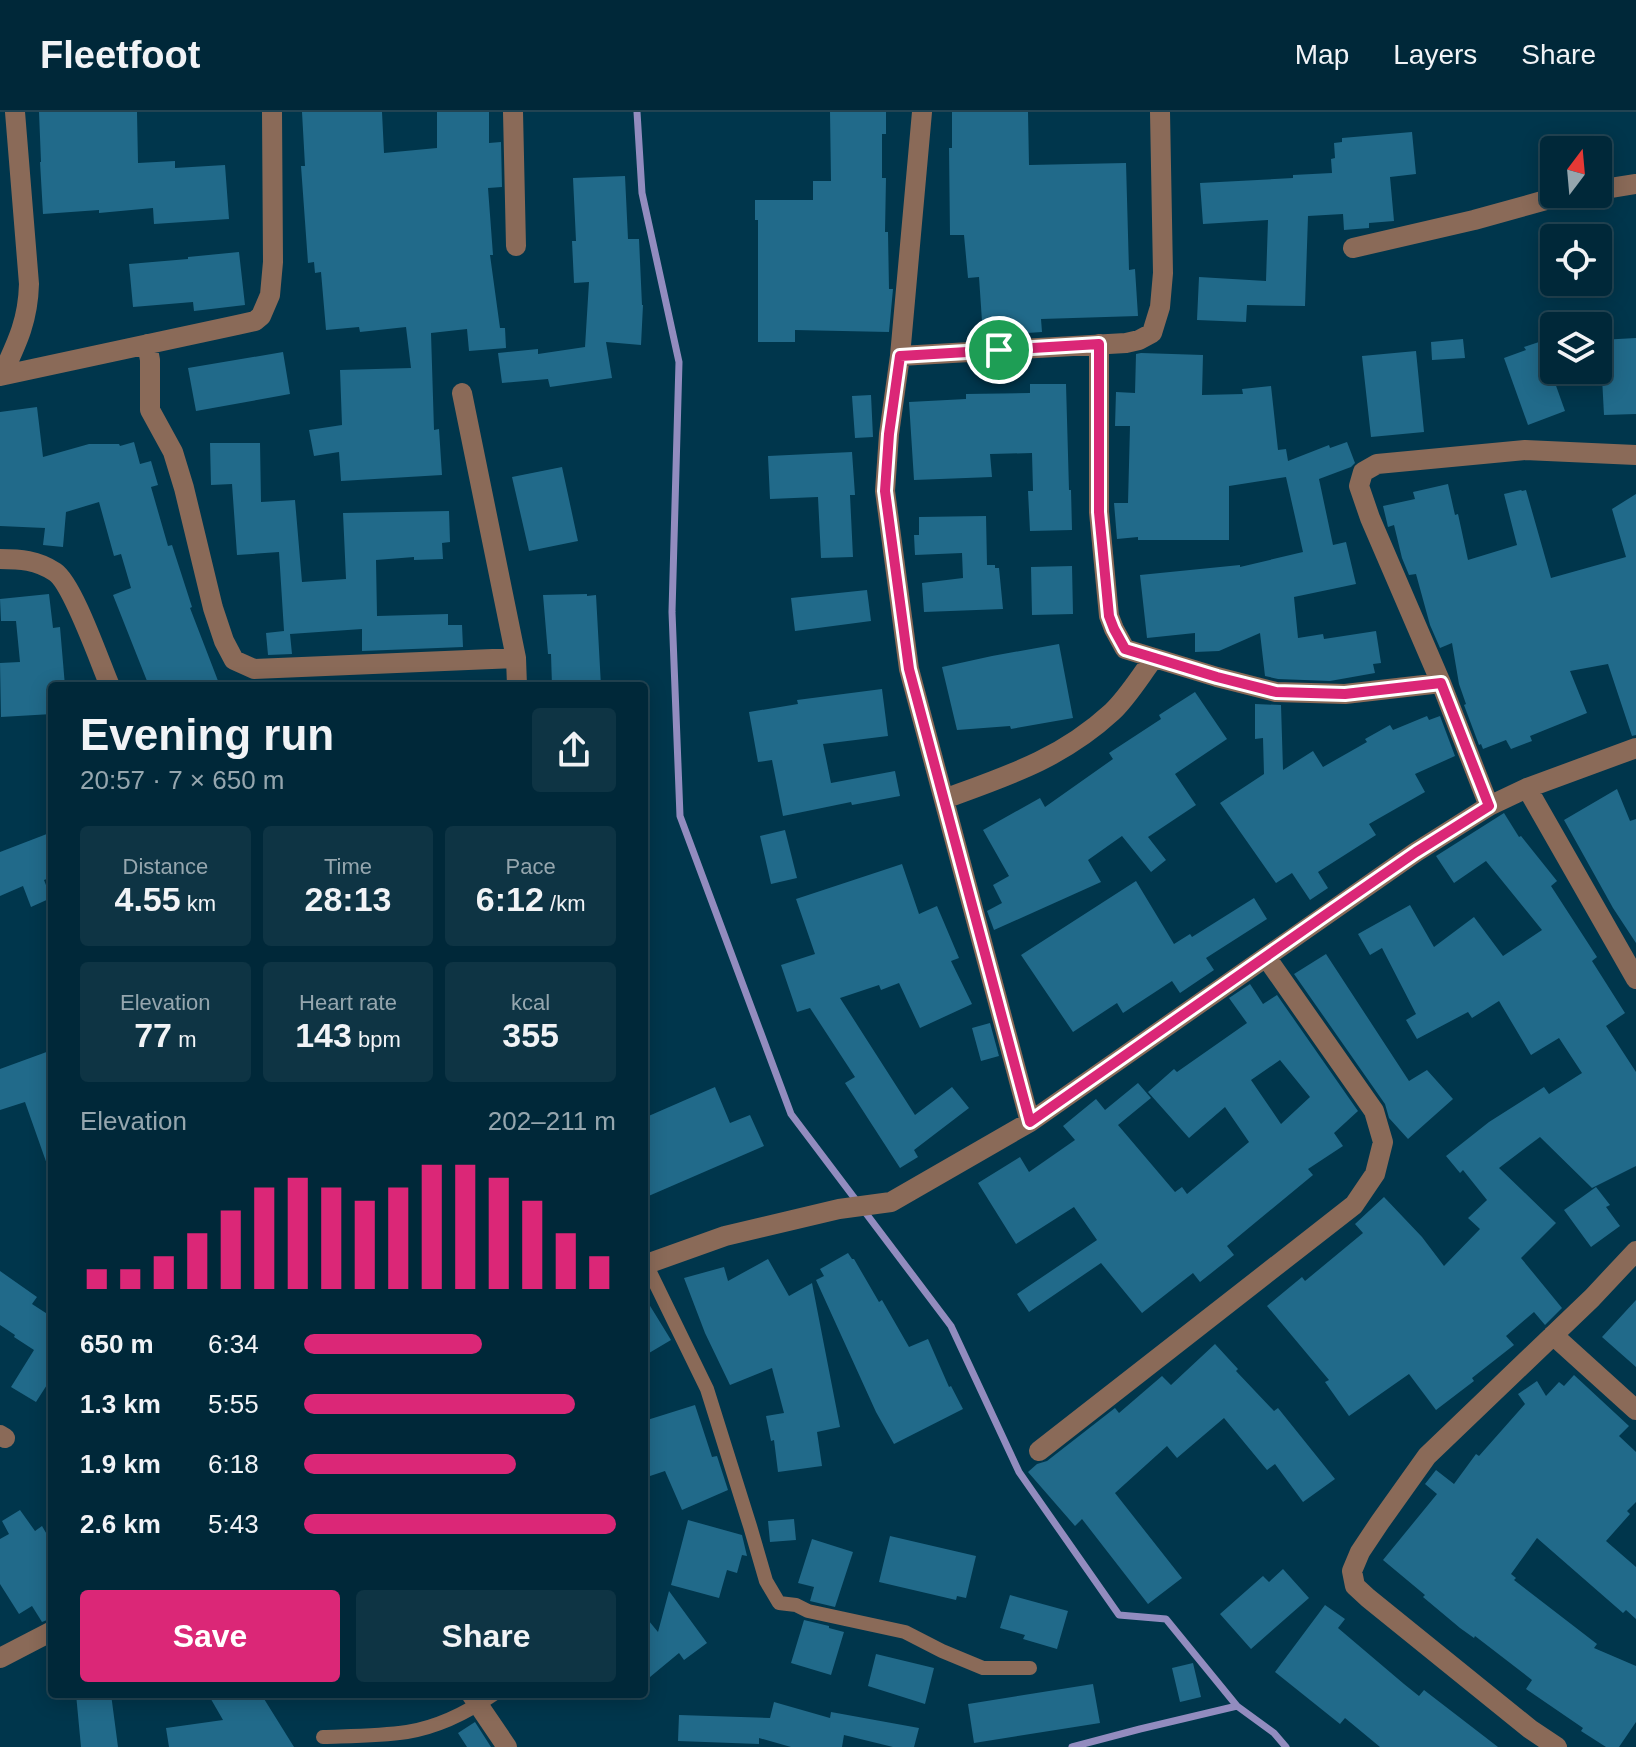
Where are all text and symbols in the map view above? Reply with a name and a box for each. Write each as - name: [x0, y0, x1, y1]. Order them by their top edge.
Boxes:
- text: Fleetfoot: [40, 34, 200, 76]
- text: Map: [1295, 39, 1349, 70]
- text: Layers: [1393, 39, 1477, 70]
- text: Share: [1521, 39, 1596, 70]
- north arrow: [1540, 136, 1612, 208]
- map controls: [1540, 136, 1612, 384]
- button: locate: [1540, 224, 1612, 296]
- button: layers: [1540, 312, 1612, 384]
- pin: [965, 316, 1033, 384]
- icon: arrive: [977, 328, 1021, 372]
- button: share: [532, 708, 616, 792]
- text: Evening run: [80, 710, 334, 759]
- text: 20:57 · 7 × 650 m: [80, 765, 285, 795]
- text: Distance: [123, 854, 208, 879]
- text: Time: [324, 854, 372, 879]
- text: Pace: [506, 854, 556, 879]
- text: 4.55: [115, 880, 181, 918]
- text: 28:13: [305, 880, 391, 918]
- text: 6:12: [476, 880, 544, 918]
- text: km: [181, 891, 216, 916]
- text: /km: [544, 891, 585, 916]
- text: Elevation: [120, 990, 211, 1015]
- text: Heart rate: [299, 990, 397, 1015]
- text: kcal: [511, 990, 550, 1015]
- text: 77: [134, 1016, 172, 1054]
- text: 143: [295, 1016, 352, 1054]
- text: 355: [502, 1016, 559, 1054]
- text: m: [172, 1027, 196, 1052]
- text: bpm: [352, 1027, 401, 1052]
- text: Elevation: [80, 1106, 187, 1136]
- text: 202–211 m: [488, 1106, 616, 1136]
- text: 650 m: [80, 1329, 154, 1359]
- text: 6:34: [208, 1329, 259, 1359]
- text: 1.3 km: [80, 1389, 161, 1419]
- text: 5:55: [208, 1389, 259, 1419]
- text: 1.9 km: [80, 1449, 161, 1479]
- text: 6:18: [208, 1449, 259, 1479]
- text: 2.6 km: [80, 1509, 161, 1539]
- text: 5:43: [208, 1509, 259, 1539]
- button: Save: [80, 1590, 340, 1682]
- button: Share: [356, 1590, 616, 1682]

